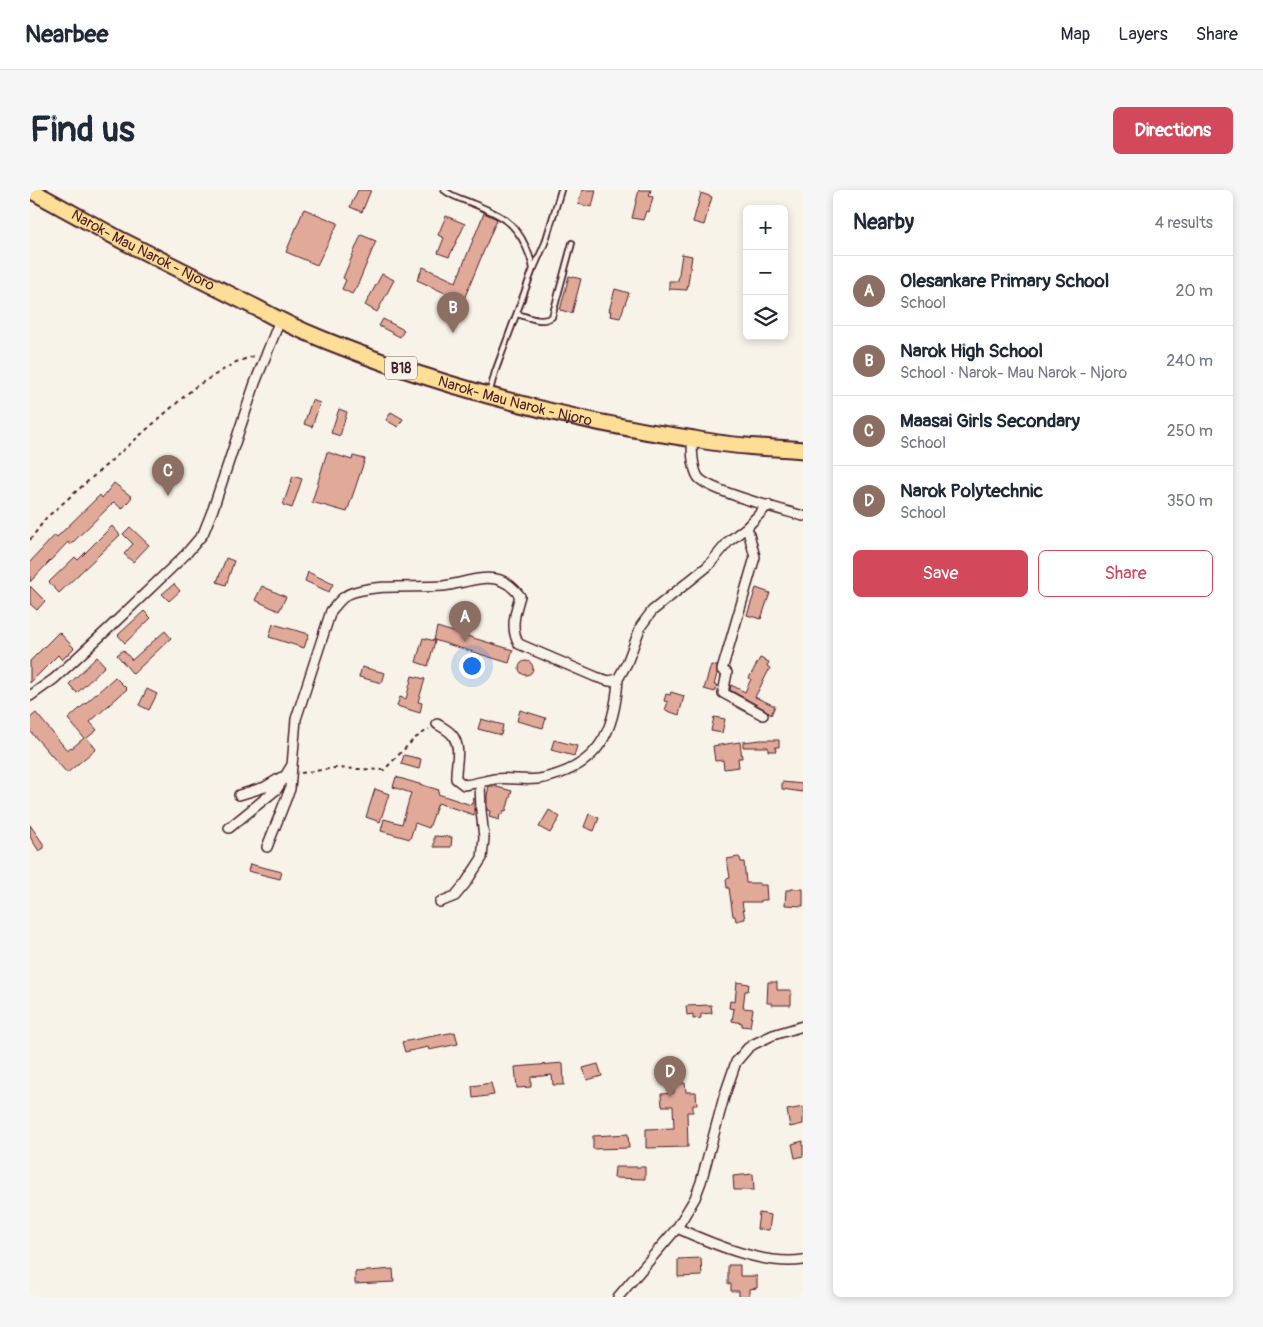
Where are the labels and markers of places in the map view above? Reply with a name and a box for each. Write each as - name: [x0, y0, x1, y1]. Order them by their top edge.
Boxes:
- pin: B: [437, 292, 469, 333]
- pin: C: [152, 455, 184, 496]
- pin: A: [449, 601, 481, 642]
- pin: D: [654, 1056, 686, 1097]

